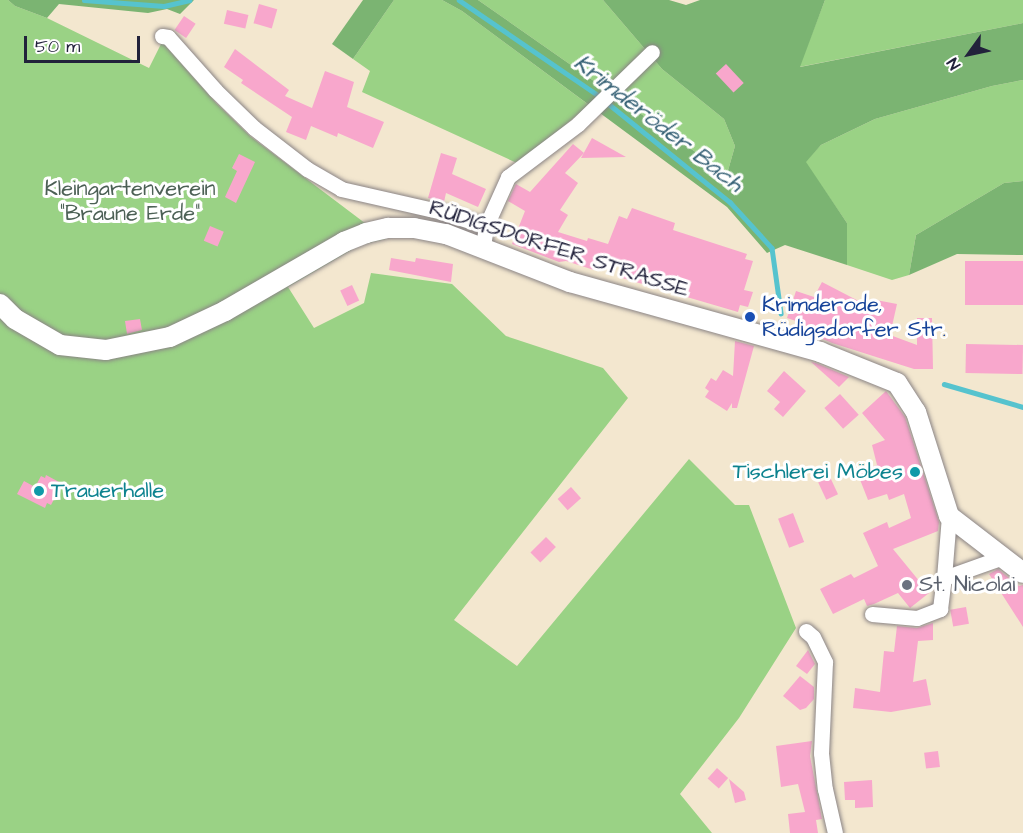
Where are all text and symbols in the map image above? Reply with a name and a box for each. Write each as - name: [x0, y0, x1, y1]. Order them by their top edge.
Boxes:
- scale bar: [27, 24, 142, 62]
- north arrow: [939, 24, 999, 84]
- text: 50 m: [35, 34, 80, 59]
- water label: Krimderöder Bach: [568, 49, 748, 199]
- text: N: [942, 54, 966, 74]
- park label: Kleingartenverein "Braune Erde": [44, 175, 216, 226]
- street label: RÜDIGSDORFER STRASSE: [426, 195, 692, 303]
- place label: Krimderode, Rüdigsdorfer Str.: [762, 291, 946, 342]
- marker: Krimderode, Rüdigsdorfer Str.: [743, 310, 757, 324]
- place label: Tischlerei Möbes: [733, 459, 903, 485]
- marker: Tischlerei Möbes: [908, 465, 922, 479]
- place label: Trauerhalle: [51, 478, 164, 504]
- marker: Trauerhalle: [32, 484, 46, 498]
- place label: St. Nicolai: [919, 572, 1015, 598]
- marker: St. Nicolai: [900, 578, 914, 592]

